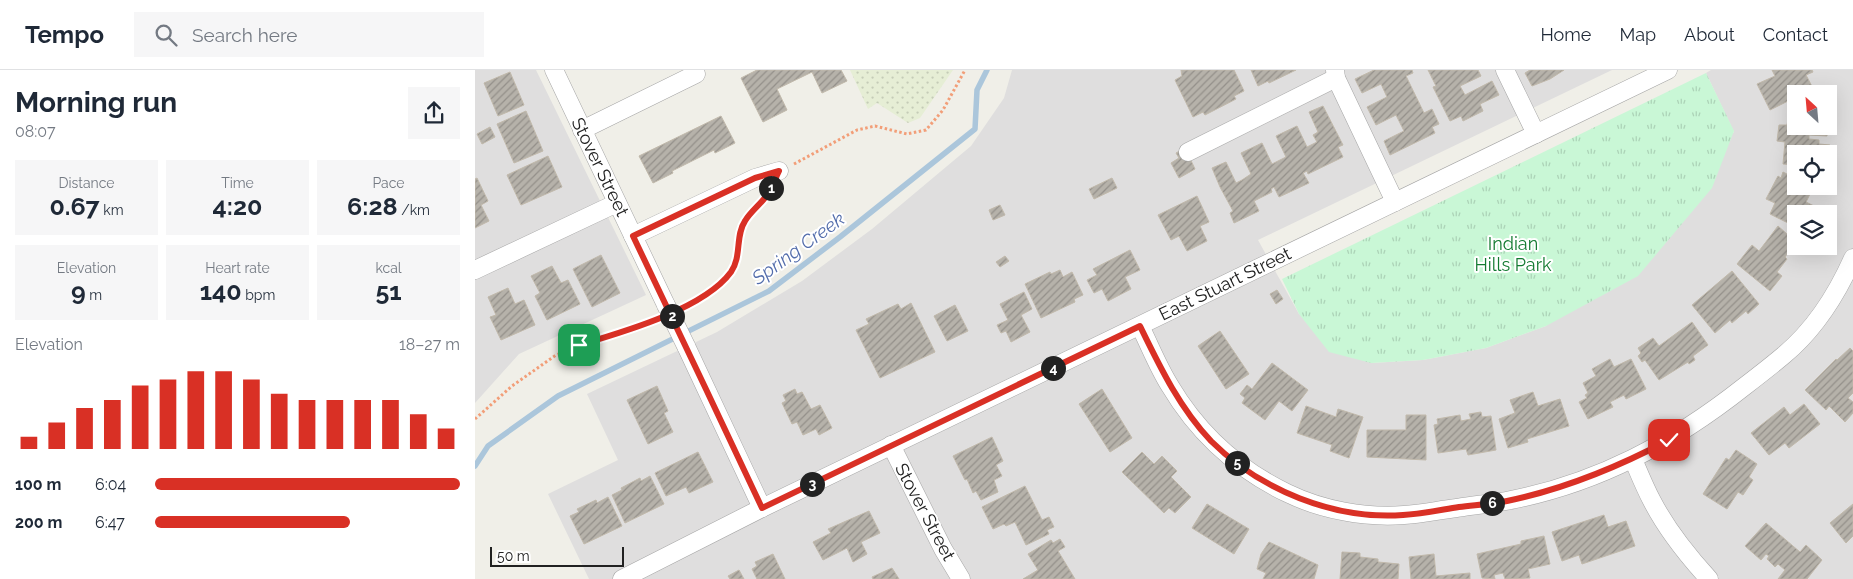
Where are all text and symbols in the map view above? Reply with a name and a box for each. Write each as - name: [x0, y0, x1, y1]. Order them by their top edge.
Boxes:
- search box: [134, 12, 484, 57]
- text: Tempo: [25, 20, 104, 49]
- icon: search: [152, 21, 180, 49]
- text: Search here: [192, 24, 297, 46]
- text: Home: [1540, 24, 1591, 45]
- text: Map: [1619, 24, 1656, 45]
- text: About: [1684, 24, 1735, 45]
- text: Contact: [1763, 24, 1828, 45]
- north arrow: [1787, 85, 1837, 135]
- map controls: [1787, 85, 1837, 255]
- text: Morning run: [15, 86, 177, 119]
- button: share: [408, 87, 460, 139]
- street label: Stover Street: [568, 114, 633, 220]
- text: 08:07: [15, 122, 56, 141]
- button: locate: [1787, 145, 1837, 195]
- text: Distance: [58, 175, 115, 191]
- text: Time: [221, 175, 254, 191]
- text: Pace: [372, 175, 405, 191]
- pin: 1: [759, 176, 783, 200]
- text: 1: [768, 180, 775, 196]
- text: 0.67: [49, 191, 100, 221]
- text: 4:20: [213, 191, 262, 221]
- text: 6:28: [347, 191, 398, 221]
- text: km: [100, 202, 124, 218]
- text: /km: [398, 202, 430, 218]
- button: layers: [1787, 205, 1837, 255]
- water label: Spring Creek: [747, 207, 848, 289]
- park label: Indian Hills Park: [1474, 233, 1552, 275]
- street label: East Stuart Street: [1155, 243, 1294, 325]
- text: Elevation: [57, 260, 116, 276]
- text: Heart rate: [205, 260, 270, 276]
- text: kcal: [375, 260, 402, 276]
- text: 9: [71, 276, 86, 306]
- text: 140: [200, 276, 242, 306]
- text: 51: [375, 276, 402, 306]
- text: m: [86, 287, 102, 303]
- text: bpm: [242, 287, 275, 303]
- pin: 2: [659, 304, 685, 328]
- text: 2: [669, 308, 676, 324]
- pin: [558, 324, 600, 366]
- icon: arrive: [565, 331, 593, 359]
- text: Elevation: [15, 335, 83, 354]
- text: 18–27 m: [399, 335, 460, 354]
- pin: 4: [1041, 356, 1065, 380]
- text: 4: [1050, 360, 1058, 376]
- pin: [1648, 419, 1690, 461]
- icon: check: [1655, 426, 1683, 454]
- pin: 5: [1225, 450, 1249, 476]
- text: 5: [1234, 455, 1241, 471]
- street label: Stover Street: [891, 459, 960, 564]
- pin: 3: [799, 472, 825, 496]
- text: 100 m: [15, 475, 61, 494]
- text: 6:04: [95, 475, 126, 494]
- text: 3: [809, 476, 816, 492]
- pin: 6: [1479, 490, 1505, 516]
- text: 6: [1488, 495, 1497, 511]
- text: 200 m: [15, 513, 62, 532]
- text: 6:47: [95, 513, 125, 532]
- scale bar: [490, 544, 624, 567]
- text: 50 m: [497, 548, 530, 564]

